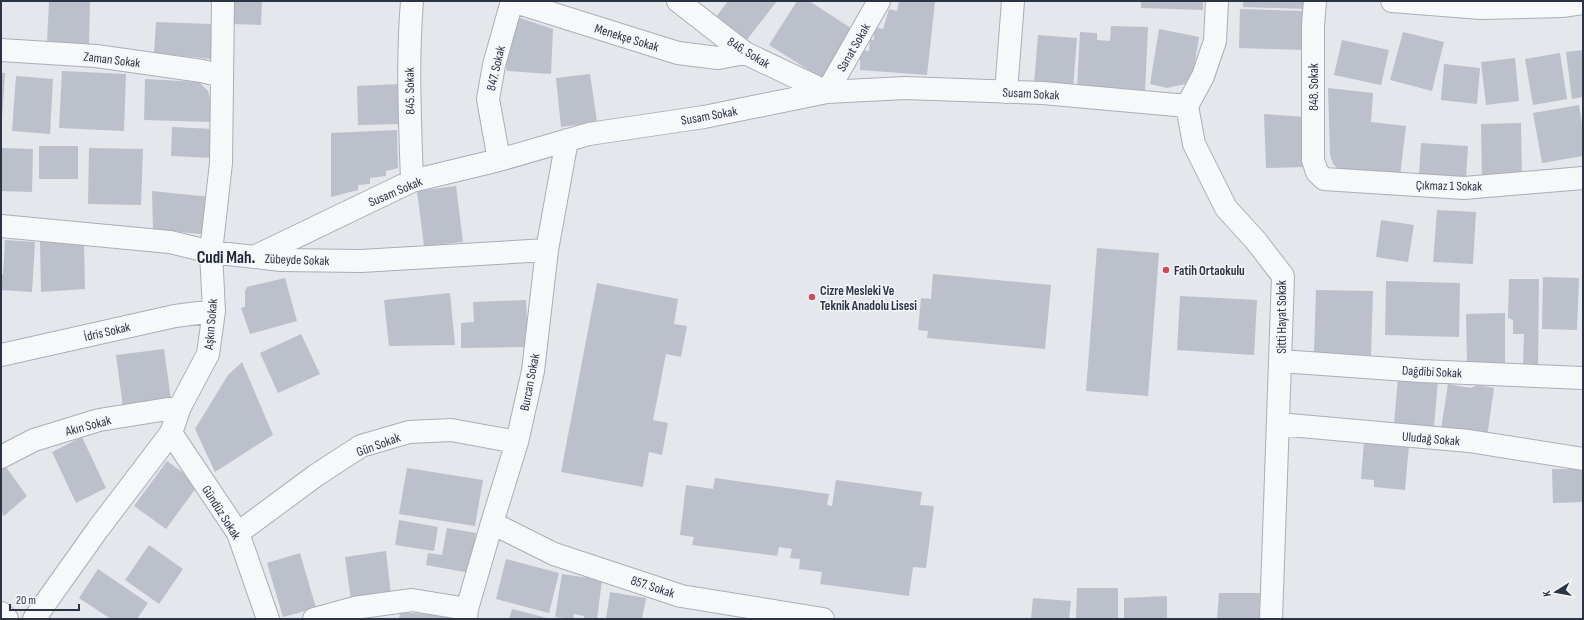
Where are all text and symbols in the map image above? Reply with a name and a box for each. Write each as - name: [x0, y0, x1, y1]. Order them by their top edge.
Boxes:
- street label: Sanat Sokak: [834, 20, 874, 74]
- street label: Menekşe Sokak: [593, 21, 661, 55]
- street label: 846. Sokak: [724, 34, 773, 72]
- street label: 847. Sokak: [483, 44, 509, 92]
- street label: Zaman Sokak: [83, 49, 141, 71]
- street label: 848. Sokak: [1306, 63, 1322, 111]
- street label: 845. Sokak: [402, 67, 418, 115]
- street label: Susam Sokak: [1002, 85, 1060, 103]
- street label: Susam Sokak: [680, 103, 739, 129]
- street label: Susam Sokak: [366, 173, 425, 210]
- street label: Çıkmaz 1 Sokak: [1416, 177, 1482, 195]
- district label: Cudi Mah.: [197, 248, 255, 268]
- street label: Zübeyde Sokak: [264, 251, 330, 269]
- place label: Fatih Ortaokulu: [1174, 263, 1245, 279]
- marker: Fatih Ortaokulu: [1161, 265, 1171, 275]
- street label: Sitti Hayat Sokak: [1274, 280, 1290, 354]
- place label: Cizre Mesleki Ve Teknik Anadolu Lisesi: [820, 283, 917, 314]
- marker: Cizre Mesleki Ve Teknik Anadolu Lisesi: [807, 292, 817, 302]
- street label: Aşkın Sokak: [201, 298, 221, 351]
- street label: İdris Sokak: [82, 318, 132, 345]
- street label: Burcan Sokak: [517, 352, 543, 412]
- street label: Dağdibi Sokak: [1402, 362, 1462, 382]
- street label: Akın Sokak: [63, 412, 113, 440]
- street label: Uludağ Sokak: [1401, 429, 1460, 449]
- street label: Gün Sokak: [354, 430, 402, 460]
- street label: Gündüz Sokak: [198, 482, 244, 543]
- street label: 857. Sokak: [629, 572, 677, 602]
- north arrow: [1536, 572, 1576, 612]
- scale bar: [10, 586, 79, 612]
- text: K: [1540, 589, 1554, 598]
- text: 20 m: [16, 593, 36, 608]

